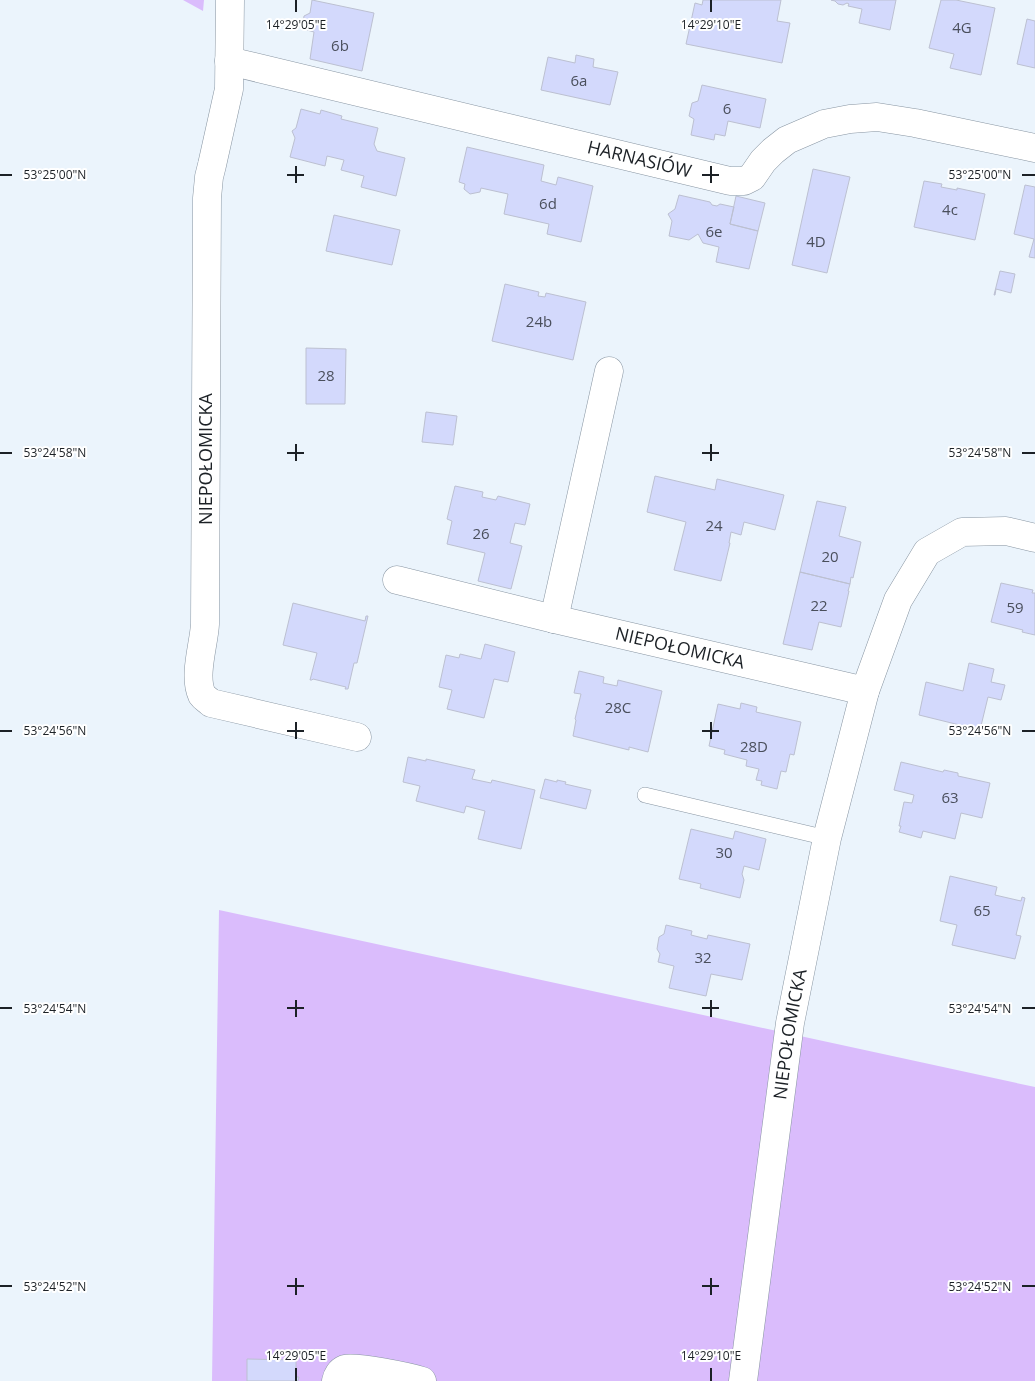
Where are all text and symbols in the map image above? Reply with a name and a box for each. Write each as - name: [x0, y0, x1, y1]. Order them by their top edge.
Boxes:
- text: 14°29'05"E: [266, 16, 326, 33]
- text: 14°29'10"E: [681, 16, 741, 33]
- house number: 4G: [952, 17, 972, 37]
- house number: 6b: [331, 35, 349, 55]
- house number: 6a: [571, 70, 587, 90]
- house number: 6: [723, 98, 731, 118]
- street label: HARNASIÓW: [585, 134, 694, 182]
- text: 53°25'00"N: [24, 166, 86, 183]
- text: 53°25'00"N: [949, 166, 1011, 183]
- house number: 6d: [539, 193, 557, 213]
- house number: 4c: [942, 199, 958, 219]
- house number: 6e: [706, 221, 723, 241]
- house number: 4D: [806, 231, 826, 251]
- house number: 24b: [526, 311, 552, 331]
- house number: 28: [317, 365, 335, 385]
- street label: NIEPOŁOMICKA: [193, 392, 217, 525]
- text: 53°24'58"N: [24, 444, 86, 461]
- text: 53°24'58"N: [949, 444, 1011, 461]
- house number: 24: [705, 515, 723, 535]
- house number: 26: [472, 523, 490, 543]
- house number: 20: [821, 546, 839, 566]
- house number: 22: [810, 595, 828, 615]
- house number: 59: [1006, 597, 1024, 617]
- street label: NIEPOŁOMICKA: [613, 621, 748, 674]
- house number: 28C: [605, 697, 631, 717]
- text: 53°24'56"N: [24, 722, 86, 739]
- text: 53°24'56"N: [949, 722, 1011, 739]
- house number: 28D: [740, 736, 768, 756]
- house number: 63: [941, 787, 959, 807]
- house number: 30: [715, 842, 733, 862]
- house number: 65: [973, 900, 991, 920]
- house number: 32: [694, 947, 712, 967]
- street label: NIEPOŁOMICKA: [767, 966, 812, 1101]
- text: 53°24'54"N: [24, 1000, 86, 1017]
- text: 53°24'54"N: [949, 1000, 1011, 1017]
- text: 53°24'52"N: [24, 1278, 86, 1295]
- text: 53°24'52"N: [949, 1278, 1011, 1295]
- text: 14°29'05"E: [266, 1347, 326, 1364]
- text: 14°29'10"E: [681, 1347, 741, 1364]

